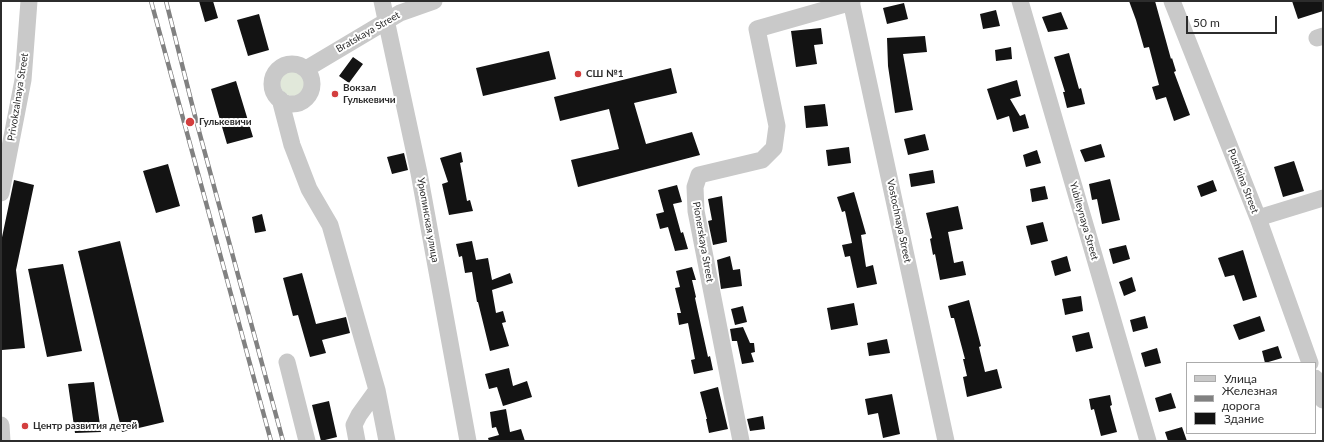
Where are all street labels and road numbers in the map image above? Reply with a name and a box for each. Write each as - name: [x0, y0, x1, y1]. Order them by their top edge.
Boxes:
- street label: Bratskaya Street: [334, 9, 402, 55]
- street label: Privokzalnaya Street: [5, 52, 31, 142]
- street label: Pushkina Street: [1225, 147, 1261, 215]
- street label: Урюпинская улица: [415, 177, 441, 263]
- street label: Vostochnaya Street: [884, 178, 914, 264]
- street label: Yubileynaya Street: [1067, 180, 1101, 262]
- street label: Pionerskaya Street: [690, 201, 716, 283]

